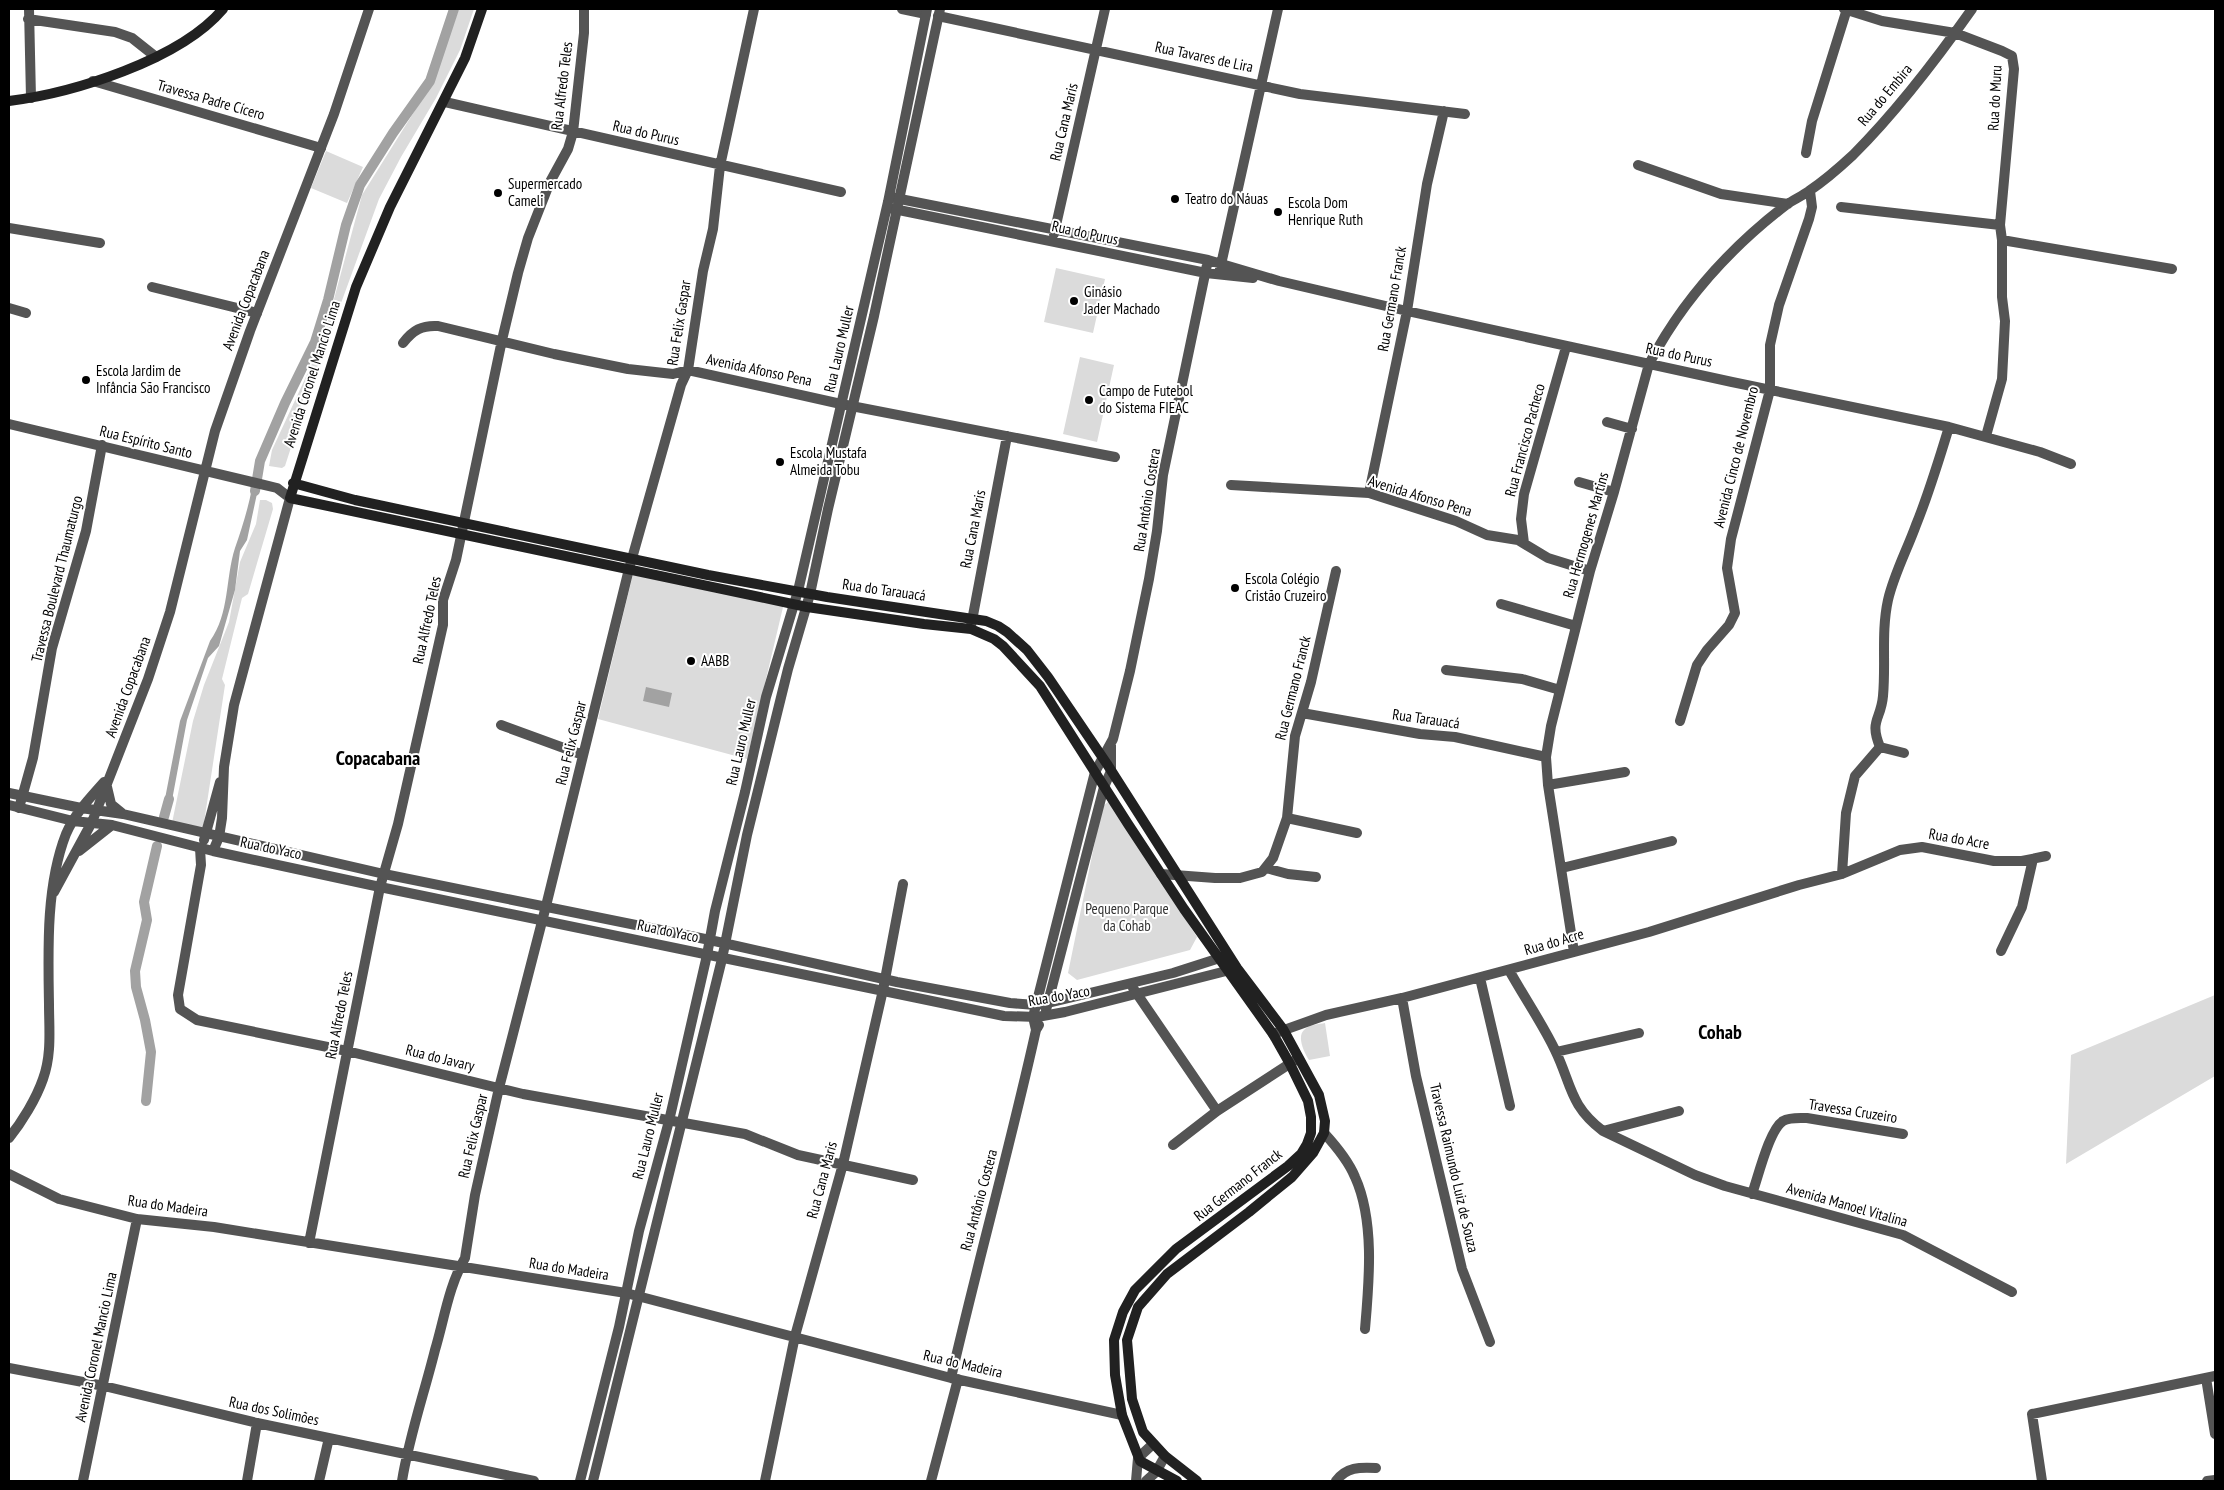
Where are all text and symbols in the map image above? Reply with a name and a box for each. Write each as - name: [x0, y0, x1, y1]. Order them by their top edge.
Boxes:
- street label: Rua Tavares de Lira: [1153, 37, 1255, 76]
- street label: Rua Alfredo Teles: [547, 41, 576, 131]
- street label: Rua do Embira: [1853, 60, 1916, 130]
- street label: Rua do Muru: [1983, 65, 2006, 131]
- street label: Travessa Padre Cícero: [155, 75, 267, 124]
- street label: Rua Cana Maris: [1045, 81, 1082, 163]
- street label: Rua do Purus: [611, 116, 681, 149]
- place label: Supermercado Cameli: [508, 174, 582, 210]
- marker: Supermercado Cameli: [492, 187, 504, 199]
- place label: Teatro do Náuas: [1185, 189, 1268, 208]
- marker: Teatro do Náuas: [1169, 193, 1181, 205]
- place label: Escola Dom Henrique Ruth: [1288, 193, 1363, 229]
- marker: Escola Dom Henrique Ruth: [1272, 206, 1284, 218]
- street label: Rua do Purus: [1050, 216, 1120, 249]
- street label: Rua Germano Franck: [1373, 245, 1410, 353]
- street label: Avenida Copacabana: [218, 247, 273, 353]
- street label: Rua Felix Gaspar: [662, 278, 695, 367]
- place label: Ginásio Jader Machado: [1083, 282, 1160, 318]
- marker: Ginásio Jader Machado: [1068, 295, 1080, 307]
- street label: Avenida Coronel Mancio Lima: [279, 298, 344, 449]
- street label: Rua Lauro Muller: [819, 303, 858, 394]
- street label: Rua do Purus: [1644, 338, 1714, 371]
- street label: Avenida Afonso Pena: [705, 349, 814, 390]
- place label: Escola Jardim de Infância São Francisco: [96, 361, 211, 397]
- marker: Escola Jardim de Infância São Francisco: [80, 374, 92, 386]
- place label: Campo de Futebol do Sistema FIEAC: [1099, 381, 1193, 417]
- street label: Rua Francisco Pacheco: [1500, 381, 1549, 498]
- street label: Avenida Cinco de Novembro: [1709, 384, 1762, 529]
- marker: Campo de Futebol do Sistema FIEAC: [1083, 394, 1095, 406]
- street label: Rua Espírito Santo: [98, 421, 194, 462]
- place label: Escola Mustafa Almeida Tobu: [790, 443, 867, 479]
- street label: Rua Antônio Costera: [1129, 447, 1164, 553]
- marker: Escola Mustafa Almeida Tobu: [774, 456, 786, 468]
- street label: Rua Hermogenes Martins: [1558, 470, 1613, 600]
- street label: Avenida Afonso Pena: [1366, 471, 1474, 520]
- street label: Rua Cana Maris: [956, 488, 989, 570]
- street label: Travessa Boulevard Thaumaturgo: [27, 494, 86, 664]
- place label: Escola Colégio Cristão Cruzeiro: [1245, 569, 1326, 605]
- street label: Rua Alfredo Teles: [408, 574, 445, 665]
- street label: Rua do Tarauacá: [841, 574, 927, 605]
- marker: Escola Colégio Cristão Cruzeiro: [1229, 582, 1241, 594]
- street label: Avenida Copacabana: [100, 634, 155, 740]
- street label: Rua Germano Franck: [1270, 634, 1315, 742]
- place label: AABB: [701, 651, 729, 670]
- marker: AABB: [685, 655, 697, 667]
- street label: Rua Lauro Muller: [721, 696, 760, 787]
- street label: Rua Felix Gaspar: [551, 698, 590, 787]
- street label: Rua Tarauacá: [1391, 704, 1461, 733]
- district label: Copacabana: [336, 745, 420, 771]
- street label: Rua do Acre: [1927, 824, 1991, 853]
- street label: Rua do Yaco: [239, 832, 304, 863]
- park label: Pequeno Parque da Cohab: [1085, 899, 1169, 935]
- street label: Rua do Yaco: [636, 915, 701, 946]
- street label: Rua do Acre: [1522, 924, 1586, 959]
- street label: Rua Alfredo Teles: [321, 969, 356, 1060]
- street label: Rua do Yaco: [1027, 981, 1091, 1010]
- district label: Cohab: [1698, 1019, 1742, 1045]
- street label: Rua do Javary: [404, 1040, 477, 1075]
- street label: Travessa Raimundo Luiz de Souza: [1426, 1081, 1483, 1254]
- street label: Rua Lauro Muller: [628, 1090, 668, 1181]
- street label: Rua Felix Gaspar: [454, 1091, 492, 1180]
- street label: Travessa Cruzeiro: [1807, 1094, 1899, 1127]
- street label: Rua Cana Maris: [802, 1139, 841, 1221]
- street label: Rua Germano Franck: [1190, 1144, 1286, 1225]
- street label: Rua Antônio Costera: [956, 1147, 1001, 1253]
- street label: Avenida Manoel Vitalina: [1784, 1178, 1910, 1231]
- street label: Rua do Madeira: [127, 1190, 209, 1221]
- street label: Rua do Madeira: [528, 1253, 610, 1284]
- street label: Avenida Coronel Mancio Lima: [70, 1270, 121, 1424]
- street label: Rua do Madeira: [922, 1345, 1005, 1382]
- street label: Rua dos Solimões: [227, 1392, 321, 1429]

